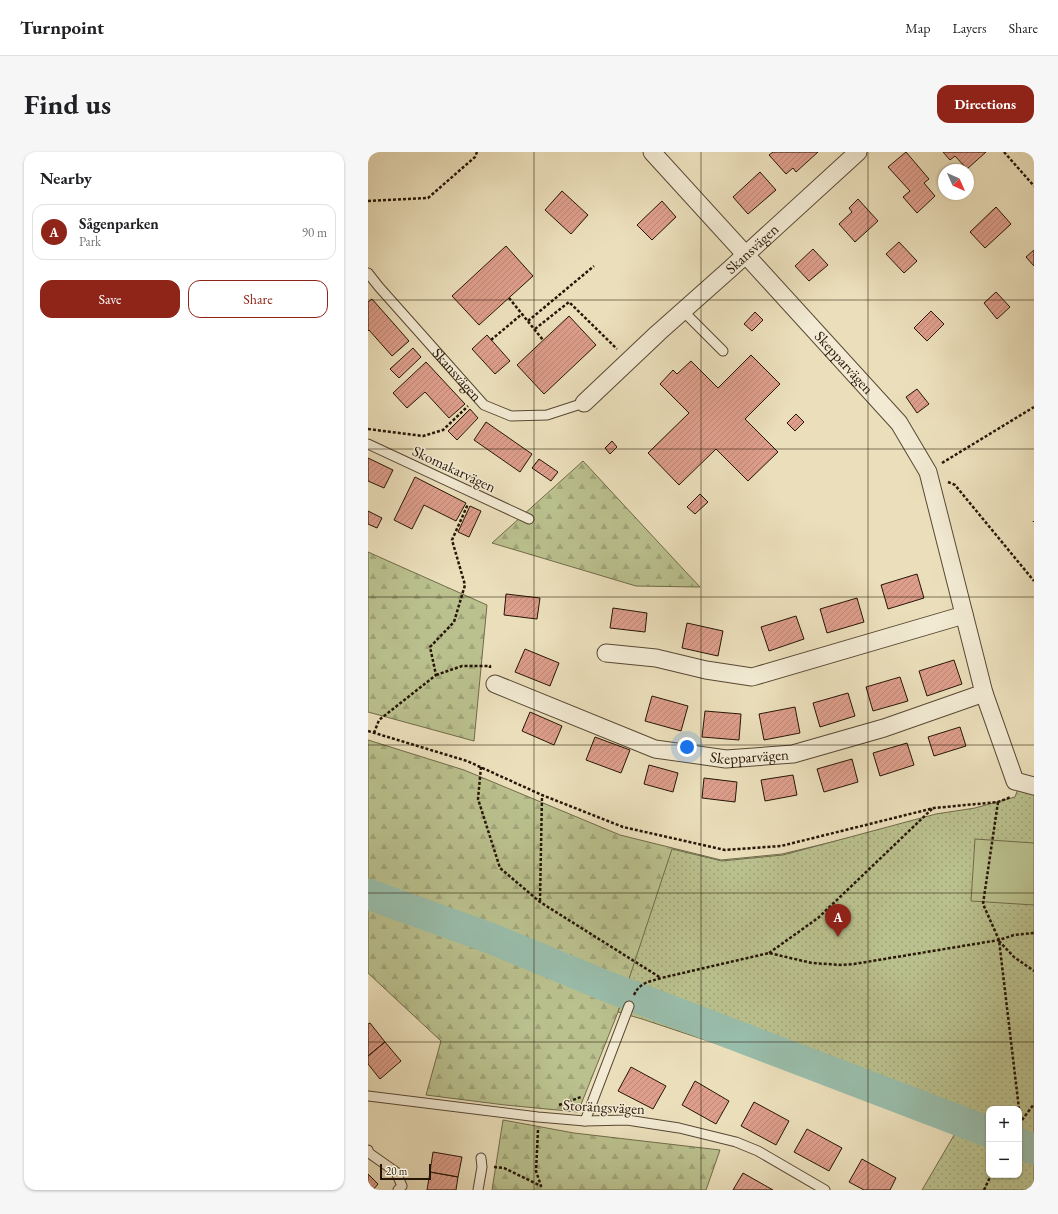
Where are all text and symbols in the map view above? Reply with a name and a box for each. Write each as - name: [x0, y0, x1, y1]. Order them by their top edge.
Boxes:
- text: Turnpoint: [20, 15, 104, 40]
- text: Map: [905, 19, 930, 37]
- text: Layers: [952, 19, 987, 37]
- text: Share: [1009, 19, 1038, 37]
- button: Directions: [937, 85, 1034, 123]
- text: Find us: [24, 86, 111, 122]
- north arrow: [938, 164, 974, 200]
- text: Nearby: [40, 167, 92, 189]
- text: Sågenparken: [79, 214, 159, 233]
- street label: Skansvägen: [721, 219, 782, 278]
- text: A: [49, 224, 59, 241]
- text: 90 m: [302, 224, 327, 241]
- text: Park: [79, 233, 101, 250]
- button: Save: [40, 280, 180, 318]
- button: Share: [188, 280, 328, 318]
- street label: Skepparvägen: [811, 327, 878, 398]
- street label: Skansvägen: [428, 343, 486, 405]
- street label: Skomakarvägen: [410, 441, 499, 496]
- your location: [677, 737, 697, 757]
- street label: Skepparvägen: [709, 744, 790, 768]
- pin: A: [825, 904, 851, 937]
- street label: Storängsvägen: [563, 1095, 646, 1118]
- map controls: [986, 1106, 1022, 1178]
- button: +: [986, 1106, 1022, 1142]
- button: −: [986, 1142, 1022, 1178]
- scale bar: [380, 1162, 431, 1181]
- text: 20 m: [386, 1164, 407, 1178]

